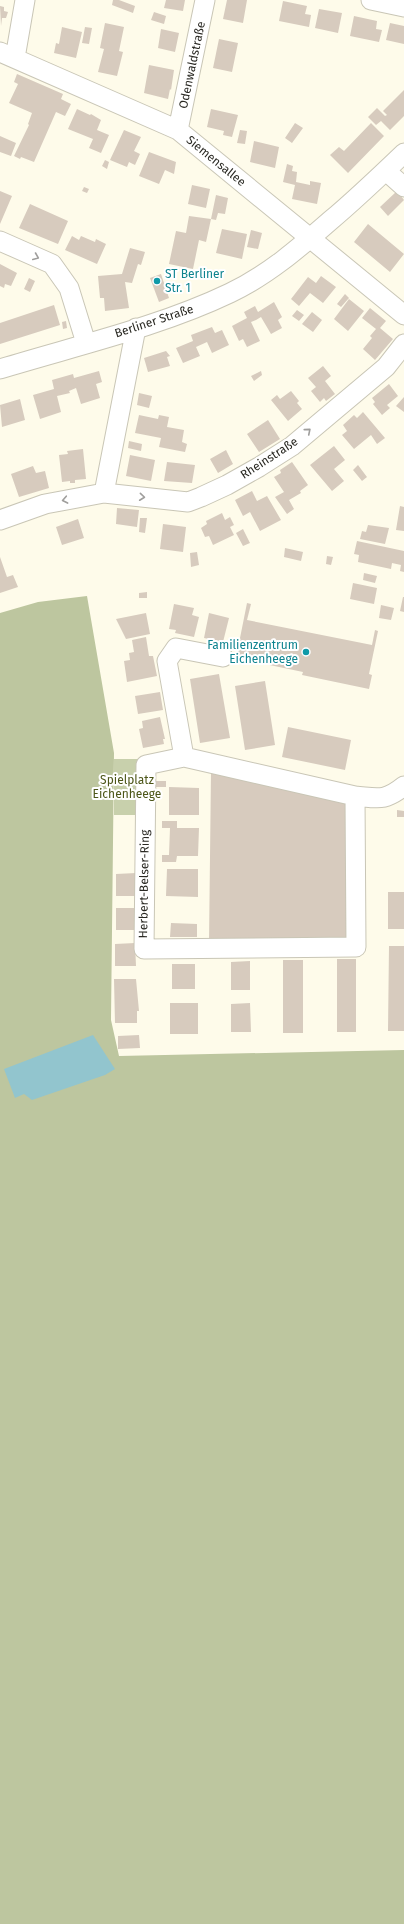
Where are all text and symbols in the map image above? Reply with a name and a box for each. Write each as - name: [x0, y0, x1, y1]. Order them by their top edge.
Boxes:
- street label: Odenwaldstraße: [176, 20, 208, 110]
- street label: Siemensallee: [184, 133, 248, 189]
- one-way arrow: [31, 252, 39, 260]
- place label: ST Berliner Str. 1: [165, 267, 225, 295]
- marker: ST Berliner Str. 1: [152, 276, 162, 286]
- street label: Berliner Straße: [113, 302, 195, 340]
- one-way arrow: [304, 429, 311, 436]
- street label: Rheinstraße: [238, 434, 300, 482]
- one-way arrow: [139, 492, 145, 501]
- one-way arrow: [62, 496, 68, 504]
- place label: Familienzentrum Eichenheege: [207, 638, 298, 666]
- marker: Familienzentrum Eichenheege: [301, 647, 311, 657]
- park label: Spielplatz Eichenheege: [93, 773, 161, 801]
- street label: Herbert-Belser-Ring: [136, 829, 152, 939]

